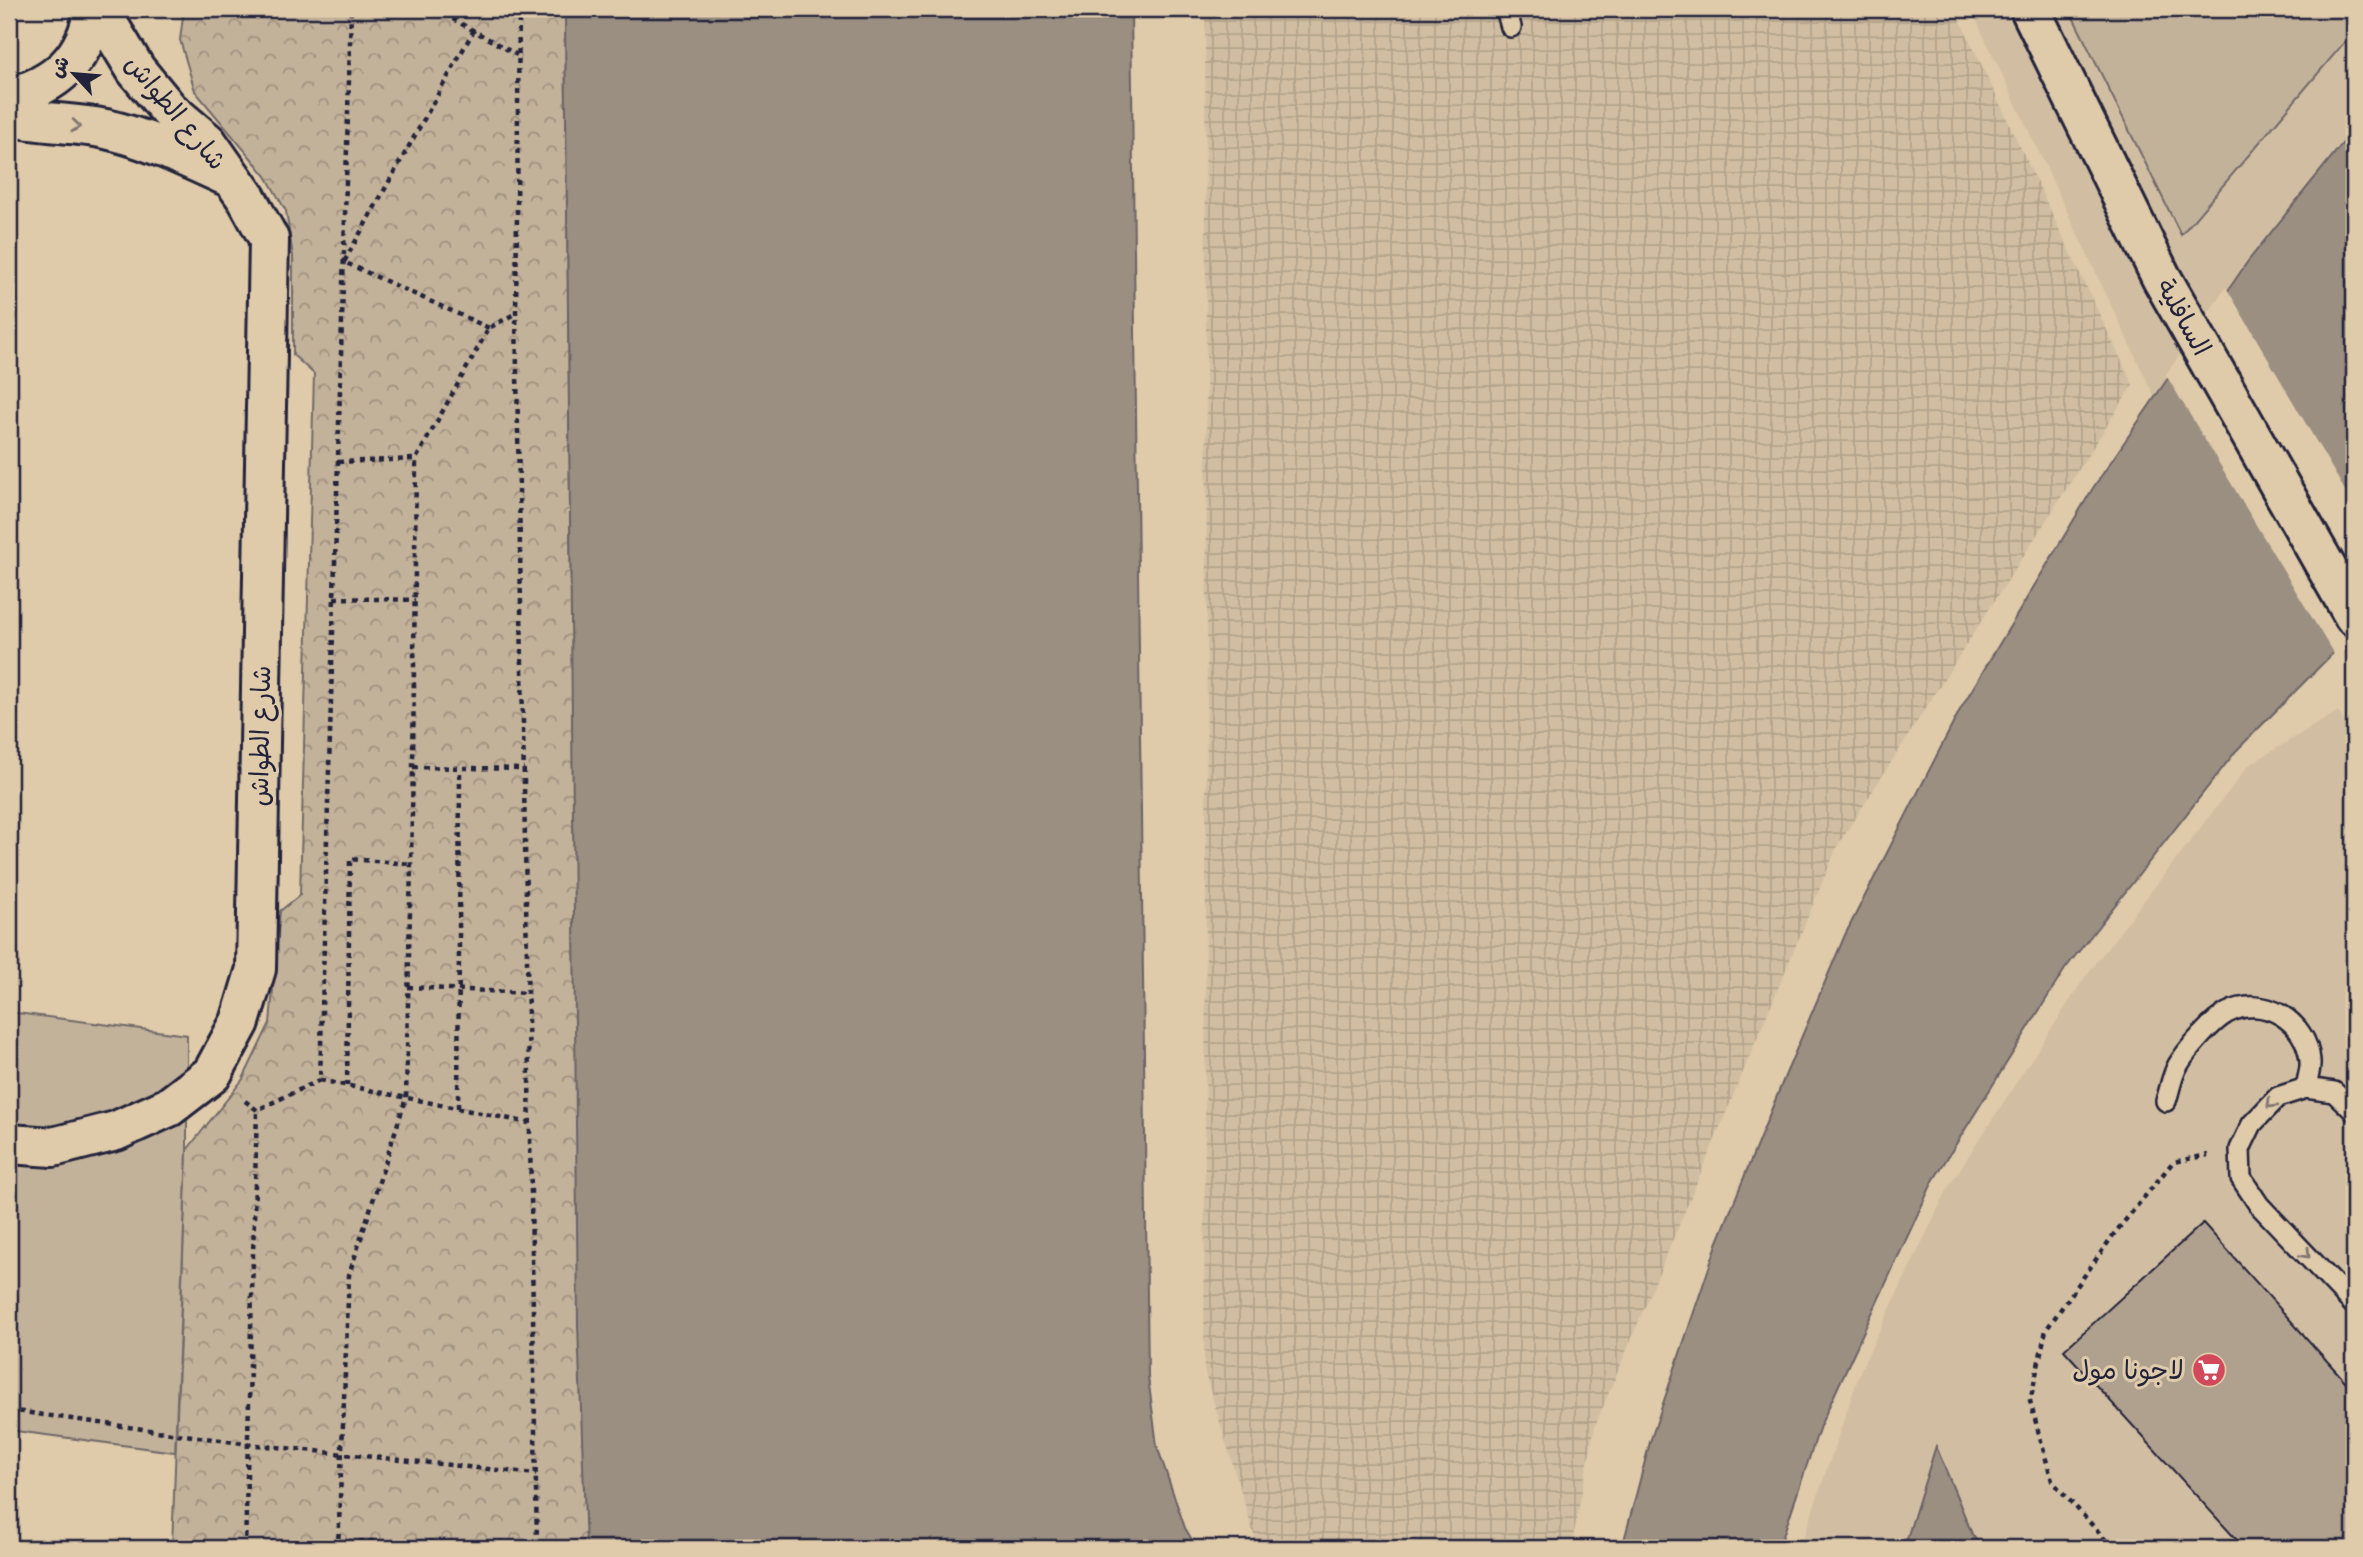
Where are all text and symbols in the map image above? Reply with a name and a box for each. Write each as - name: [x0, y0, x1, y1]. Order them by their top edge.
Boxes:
- north arrow: [38, 38, 108, 108]
- street label: شارع الطواش: [116, 48, 233, 178]
- text: ش: [44, 52, 76, 82]
- one-way arrow: [71, 118, 82, 133]
- street label: السافلية: [2147, 273, 2217, 362]
- street label: شارع الطواش: [244, 665, 280, 807]
- one-way arrow: [2266, 1096, 2279, 1109]
- one-way arrow: [2298, 1246, 2311, 1259]
- supermarket icon: لاجونا مول: [2190, 1351, 2228, 1389]
- place label: لاجونا مول: [2072, 1355, 2184, 1389]

